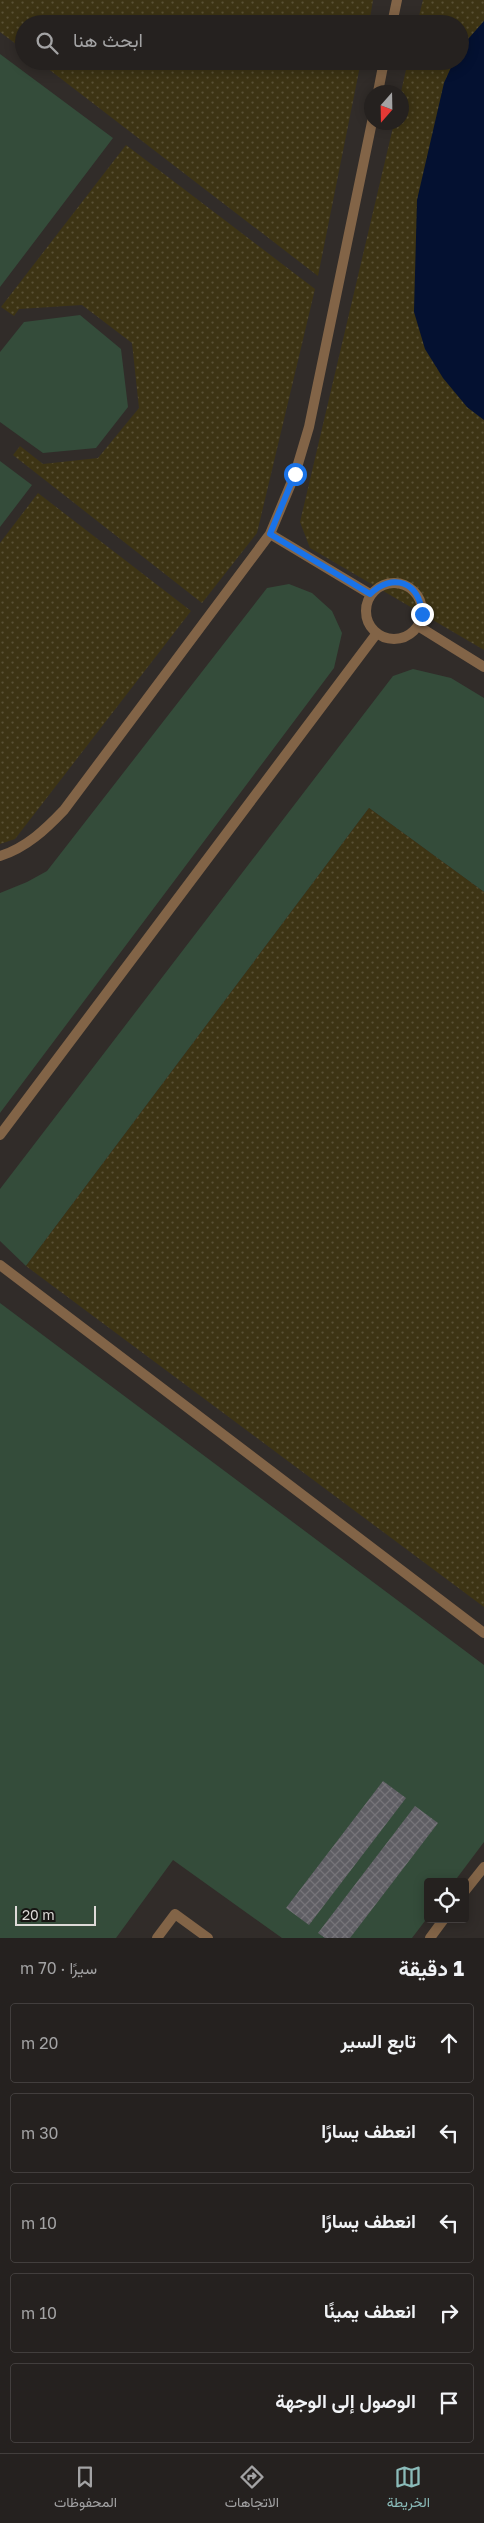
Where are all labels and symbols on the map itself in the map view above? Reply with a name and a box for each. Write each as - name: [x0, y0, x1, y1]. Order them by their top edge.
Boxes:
- north arrow: [364, 85, 409, 130]
- route start: [284, 463, 307, 486]
- route end: [411, 603, 434, 626]
- scale bar: [15, 1903, 96, 1926]

